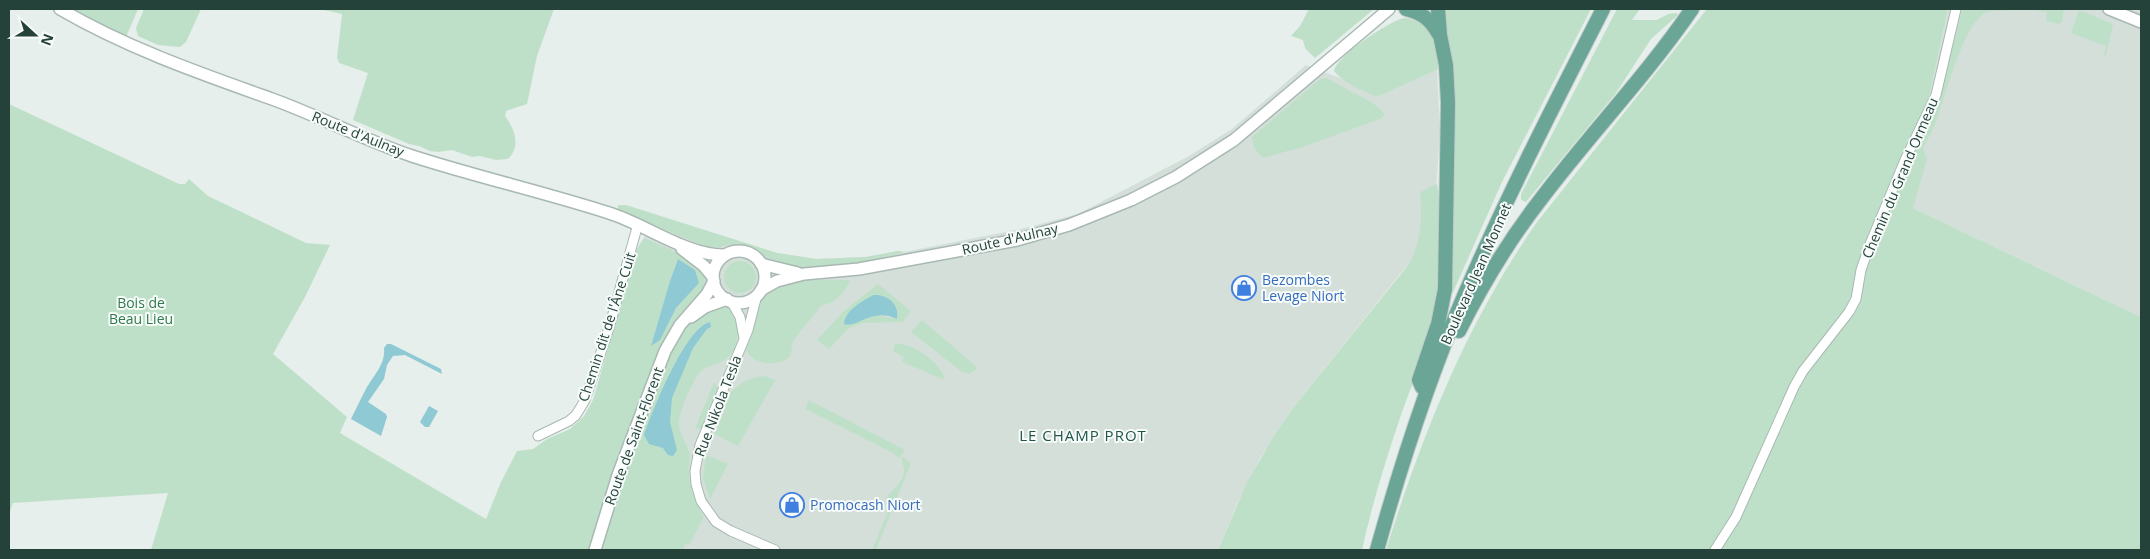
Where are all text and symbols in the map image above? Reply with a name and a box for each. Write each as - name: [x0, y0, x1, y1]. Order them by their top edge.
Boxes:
- north arrow: [10, 10, 60, 60]
- text: N: [37, 31, 59, 49]
- street label: Chemin du Grand Ormeau: [1857, 94, 1942, 261]
- street label: Route d'Aulnay: [309, 106, 408, 161]
- street label: Boulevard Jean Monnet: [1436, 200, 1515, 347]
- street label: Route d'Aulnay: [960, 218, 1061, 259]
- street label: Chemin dit de l'Âne Cuit: [573, 250, 640, 404]
- place label: Bezombes Levage Niort: [1262, 270, 1344, 305]
- shop icon: Bezombes Levage Niort: [1231, 275, 1257, 301]
- park label: Bois de Beau Lieu: [109, 293, 173, 328]
- street label: Rue Nikola Tesla: [689, 352, 746, 459]
- street label: Route de Saint-Florent: [600, 364, 667, 507]
- district label: LE CHAMP PROT: [1019, 425, 1147, 445]
- shop icon: Promocash Niort: [779, 492, 805, 518]
- place label: Promocash Niort: [810, 495, 921, 514]

